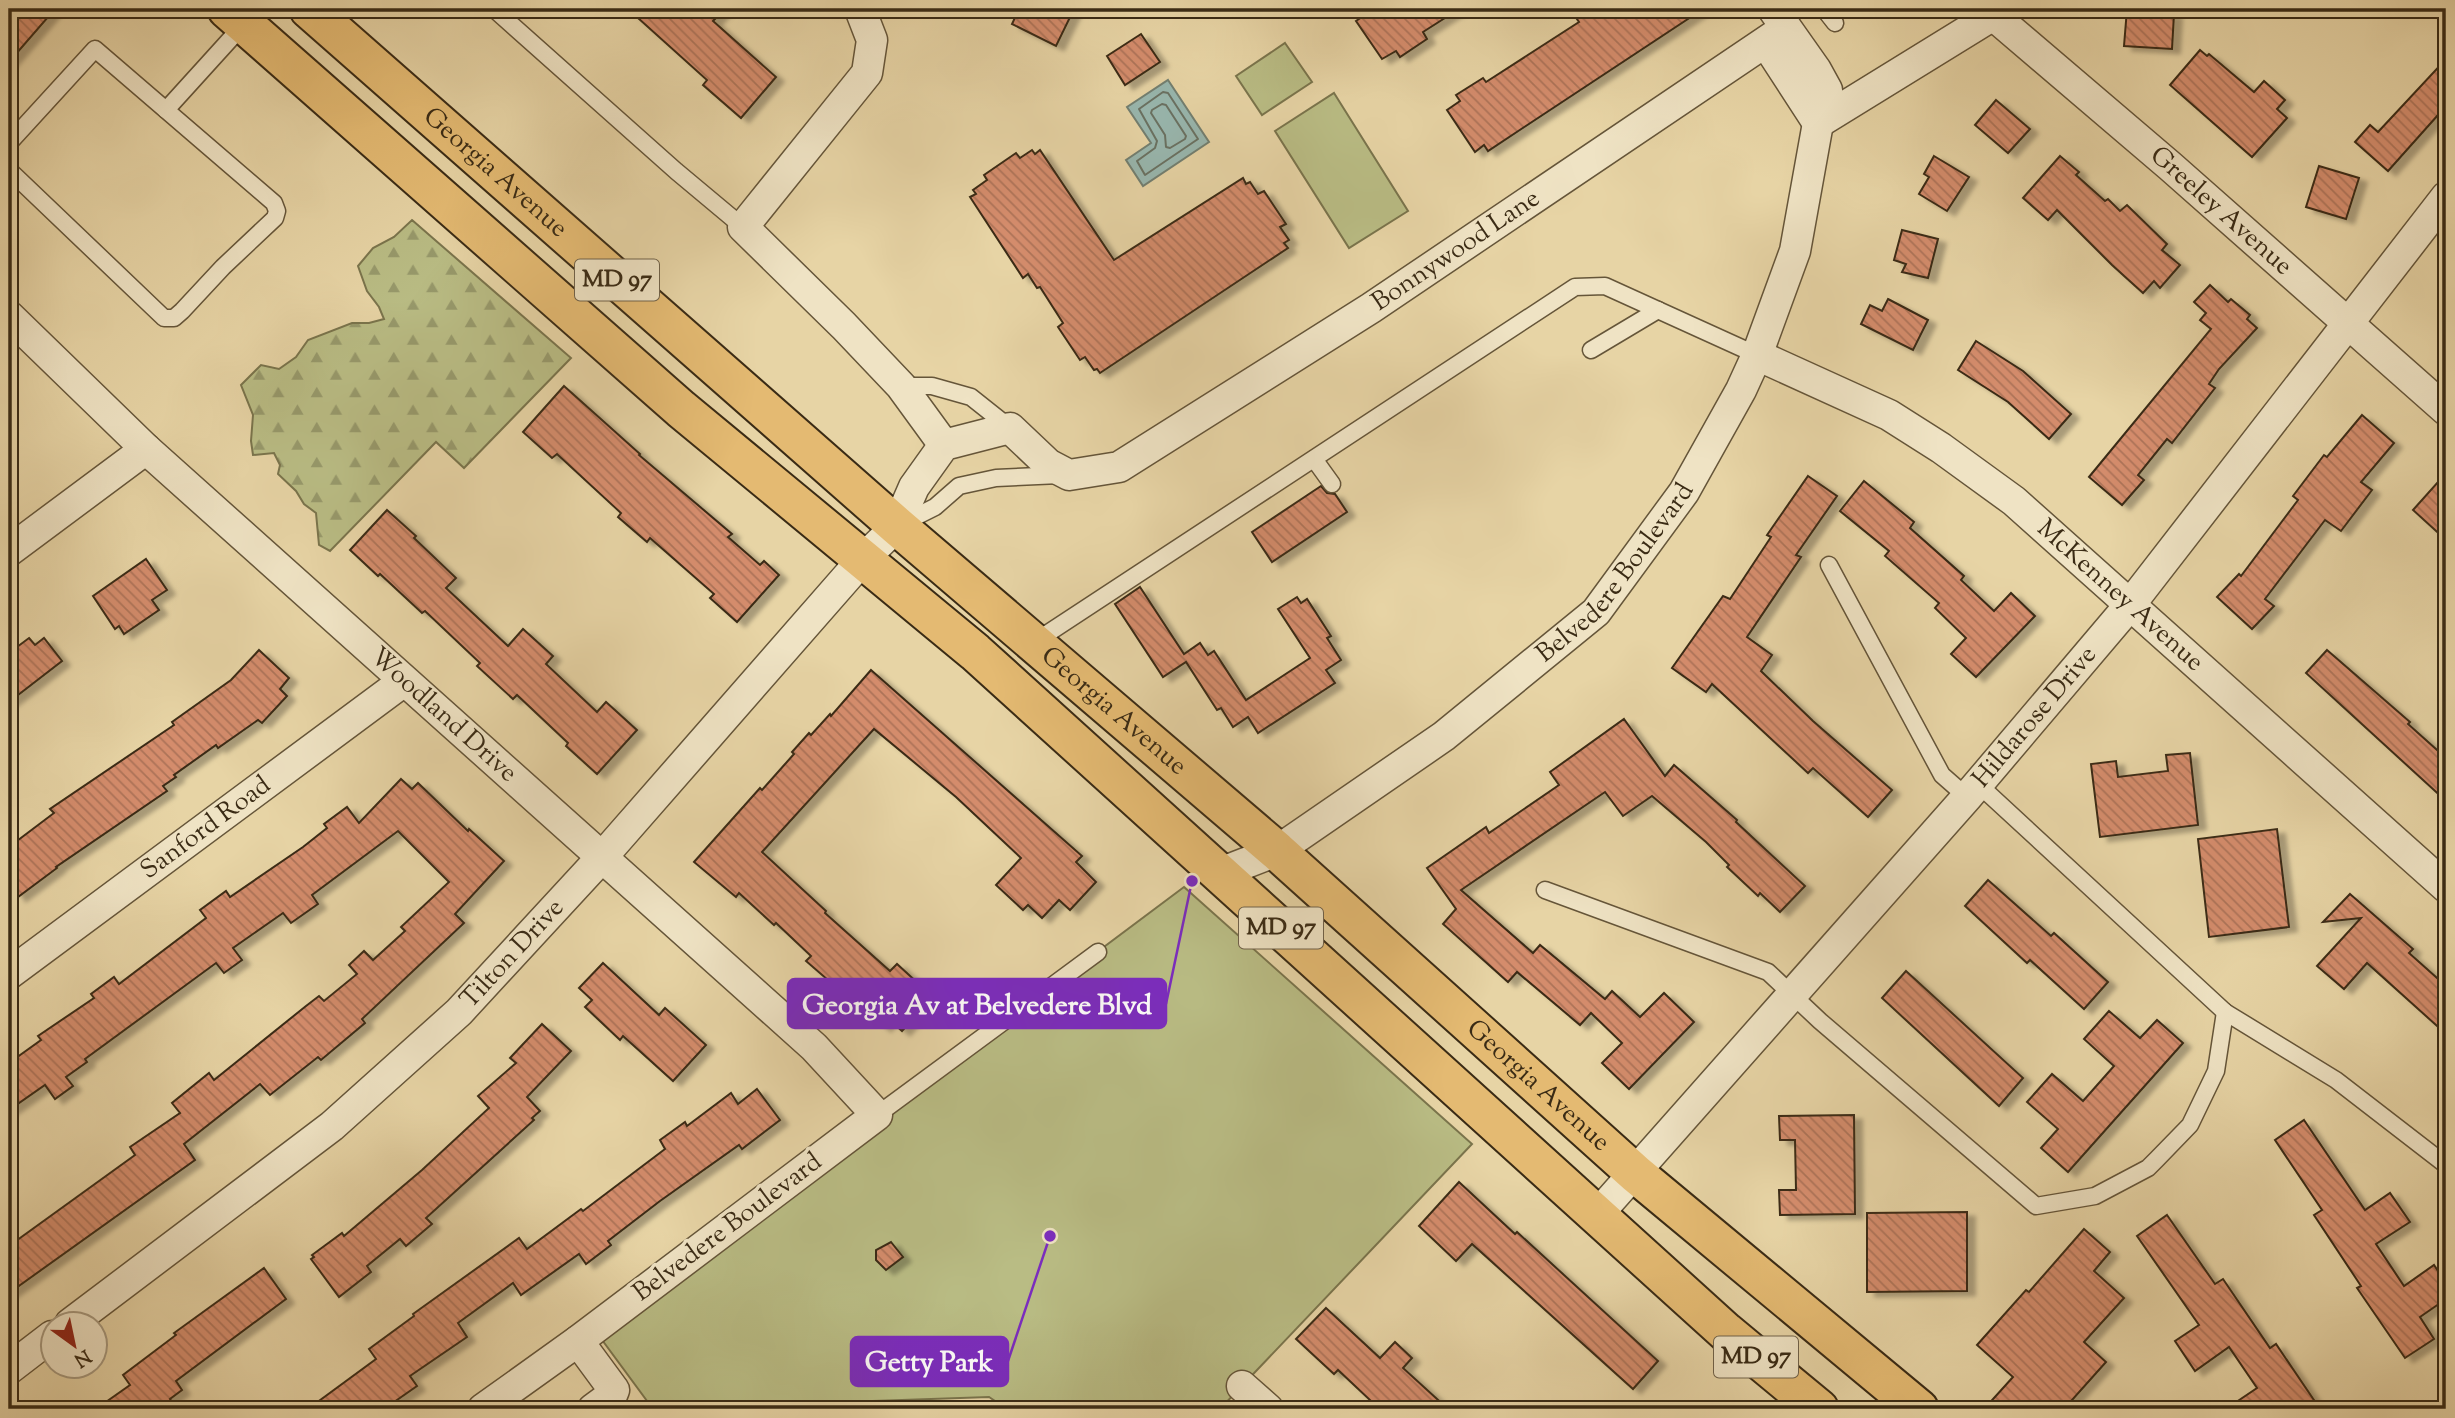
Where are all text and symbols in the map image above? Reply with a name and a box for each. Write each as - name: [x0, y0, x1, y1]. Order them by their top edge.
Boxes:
- street label: Georgia Avenue: [415, 99, 576, 247]
- street label: Greeley Avenue: [2142, 138, 2300, 284]
- street label: Bonnywood Lane: [1364, 181, 1548, 321]
- road number: MD 97: [575, 260, 659, 300]
- street label: Belvedere Boulevard: [1528, 476, 1704, 672]
- street label: McKenney Avenue: [2028, 511, 2212, 680]
- street label: Georgia Avenue: [1032, 638, 1195, 784]
- street label: Hildarose Drive: [1964, 638, 2106, 796]
- street label: Woodland Drive: [361, 639, 525, 791]
- street label: Sanford Road: [133, 767, 279, 889]
- street label: Tilton Drive: [452, 891, 573, 1017]
- road number: MD 97: [1239, 908, 1323, 948]
- callout: Georgia Av at Belvedere Blvd: [788, 979, 1166, 1028]
- text: Georgia Av at Belvedere Blvd: [802, 987, 1152, 1027]
- street label: Georgia Avenue: [1458, 1011, 1618, 1160]
- street label: Belvedere Boulevard: [626, 1144, 831, 1311]
- north arrow: [38, 1310, 108, 1380]
- road number: MD 97: [1714, 1336, 1798, 1378]
- callout: Getty Park: [851, 1337, 1008, 1386]
- text: N: [68, 1342, 96, 1373]
- text: Getty Park: [865, 1344, 994, 1384]

